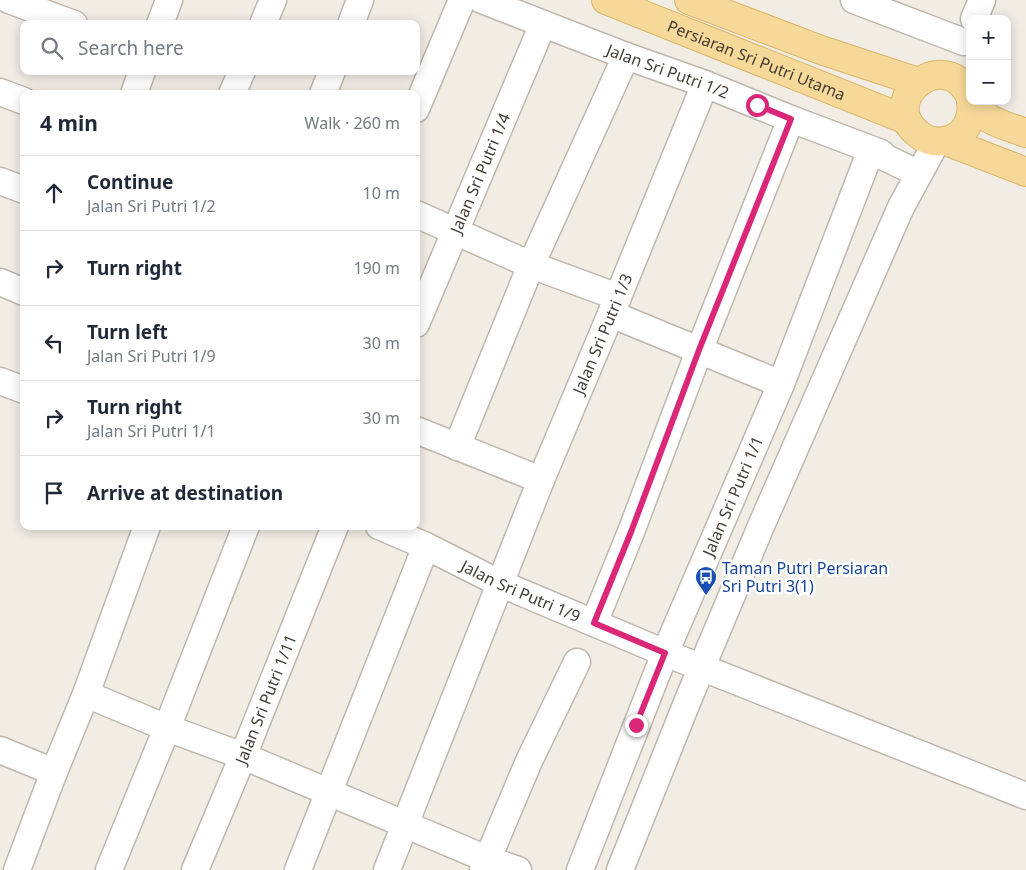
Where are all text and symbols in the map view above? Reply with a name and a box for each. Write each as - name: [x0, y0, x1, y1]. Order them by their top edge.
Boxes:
- street label: Persiaran Sri Putri Utama: [664, 15, 849, 105]
- map controls: [966, 15, 1011, 105]
- button: +: [966, 15, 1011, 60]
- search box: [20, 20, 420, 75]
- icon: search: [38, 34, 66, 62]
- text: Search here: [78, 35, 184, 61]
- street label: Jalan Sri Putri 1/2: [602, 38, 732, 104]
- button: −: [966, 60, 1011, 105]
- route start: [746, 94, 769, 117]
- text: 4 min: [40, 109, 98, 137]
- street label: Jalan Sri Putri 1/4: [444, 109, 515, 238]
- text: Walk · 260 m: [305, 112, 400, 134]
- text: Continue: [87, 169, 173, 195]
- icon: ahead: [40, 179, 68, 207]
- text: 10 m: [363, 182, 400, 204]
- text: Jalan Sri Putri 1/2: [87, 195, 216, 217]
- icon: right: [40, 254, 68, 282]
- text: Turn right: [87, 255, 182, 281]
- text: 190 m: [353, 257, 400, 279]
- street label: Jalan Sri Putri 1/3: [567, 270, 637, 399]
- text: Turn left: [87, 319, 168, 345]
- icon: left: [40, 329, 68, 357]
- text: 30 m: [363, 332, 400, 354]
- text: Jalan Sri Putri 1/9: [87, 345, 216, 367]
- text: Turn right: [87, 394, 182, 420]
- icon: right: [40, 404, 68, 432]
- text: 30 m: [363, 407, 400, 429]
- text: Jalan Sri Putri 1/1: [87, 420, 216, 442]
- street label: Jalan Sri Putri 1/1: [696, 433, 768, 561]
- icon: arrive: [40, 479, 68, 507]
- text: Arrive at destination: [87, 480, 283, 506]
- street label: Jalan Sri Putri 1/9: [455, 554, 584, 627]
- place label: Taman Putri Persiaran Sri Putri 3(1): [722, 557, 888, 597]
- bus stop icon: Taman Putri Persiaran Sri Putri 3(1): [694, 565, 718, 596]
- street label: Jalan Sri Putri 1/11: [229, 631, 302, 769]
- route end: [625, 714, 648, 737]

